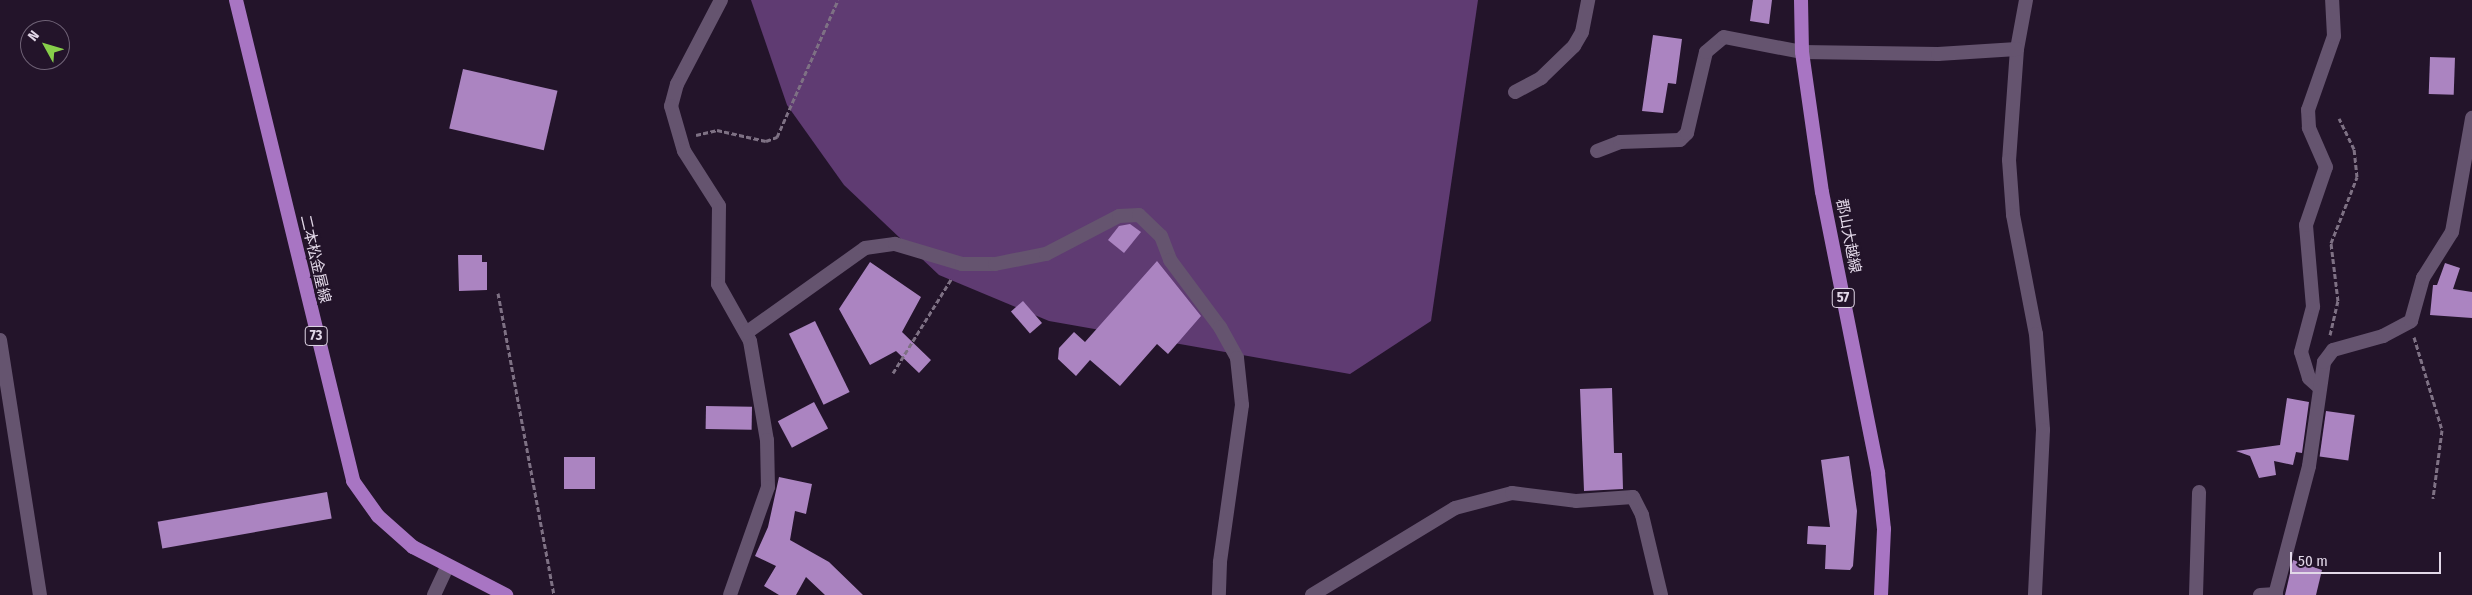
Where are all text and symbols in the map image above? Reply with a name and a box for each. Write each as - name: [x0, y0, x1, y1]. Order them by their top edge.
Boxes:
- north arrow: [20, 20, 70, 70]
- text: N: [24, 27, 43, 44]
- street label: 郡山大越線: [1832, 197, 1864, 275]
- street label: 二本松金屋線: [296, 213, 334, 305]
- road number: 57: [1830, 286, 1856, 310]
- road number: 73: [304, 324, 328, 348]
- scale bar: [2292, 542, 2443, 574]
- text: 50 m: [2298, 552, 2328, 570]

